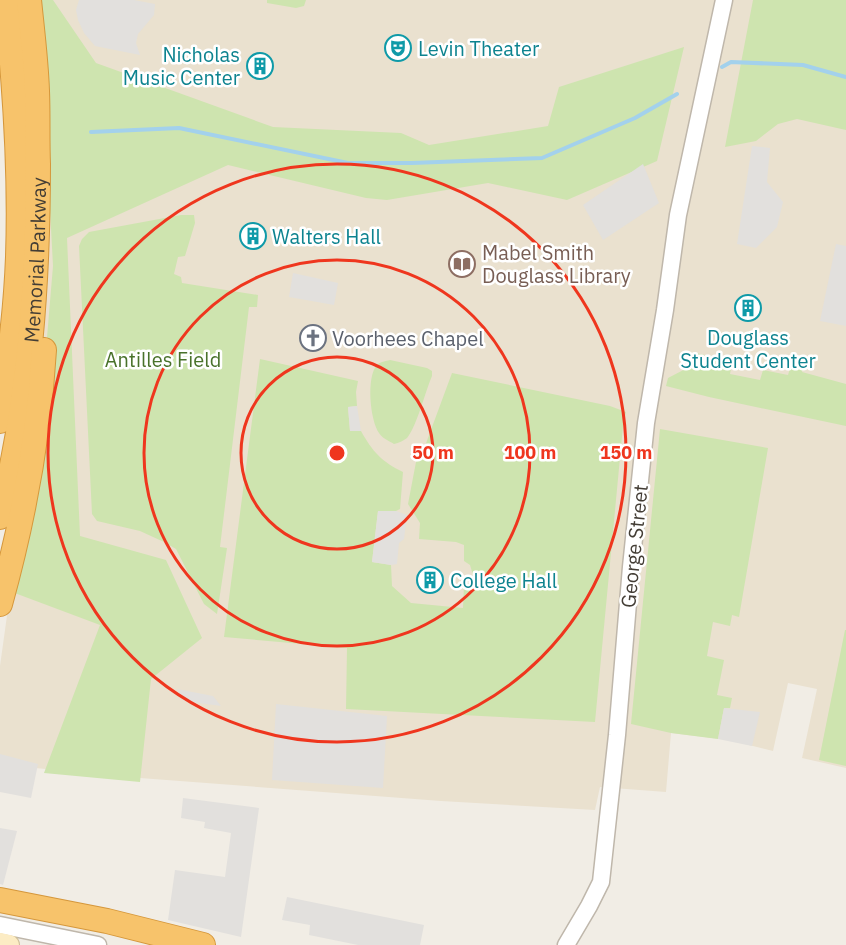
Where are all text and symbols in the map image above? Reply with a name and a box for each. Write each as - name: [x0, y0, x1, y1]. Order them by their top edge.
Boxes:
- theatre icon: Levin Theater: [383, 33, 413, 63]
- place label: Levin Theater: [418, 35, 539, 62]
- place label: Nicholas Music Center: [123, 41, 240, 91]
- building icon: Nicholas Music Center: [245, 51, 275, 81]
- street label: Memorial Parkway: [17, 177, 51, 344]
- building icon: Walters Hall: [238, 221, 268, 251]
- place label: Walters Hall: [272, 223, 381, 250]
- place label: Mabel Smith Douglass Library: [482, 239, 631, 289]
- library icon: Mabel Smith Douglass Library: [447, 249, 477, 279]
- building icon: Douglass Student Center: [733, 293, 763, 323]
- church icon: Voorhees Chapel: [298, 323, 328, 353]
- place label: Douglass Student Center: [680, 324, 816, 374]
- place label: Voorhees Chapel: [332, 325, 484, 352]
- park label: Antilles Field: [105, 346, 221, 373]
- text: 50 m: [412, 441, 454, 464]
- text: 100 m: [504, 441, 556, 464]
- text: 150 m: [600, 441, 652, 464]
- centre of rings: [327, 443, 347, 463]
- street label: George Street: [614, 483, 654, 609]
- building icon: College Hall: [415, 565, 445, 595]
- place label: College Hall: [450, 567, 557, 594]

